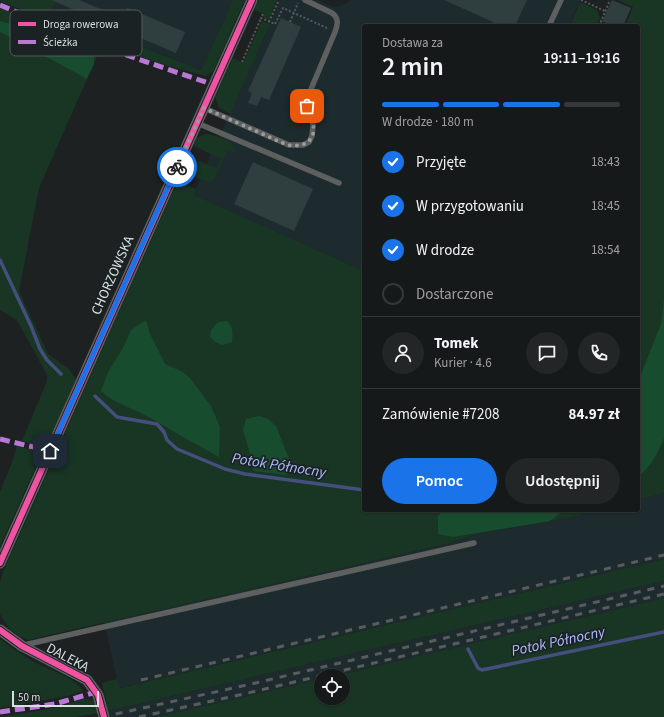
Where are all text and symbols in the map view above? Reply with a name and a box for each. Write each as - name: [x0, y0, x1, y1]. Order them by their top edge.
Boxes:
- legend: [10, 10, 142, 56]
- text: Droga rowerowa: [43, 17, 118, 32]
- text: Dostawa za: [382, 34, 443, 52]
- text: Ścieżka: [43, 35, 78, 50]
- text: 2 min: [382, 48, 444, 85]
- text: 19:11–19:16: [543, 48, 620, 69]
- pin: [290, 89, 324, 123]
- icon: bag: [296, 95, 318, 117]
- text: W drodze · 180 m: [382, 113, 474, 131]
- courier: [157, 147, 197, 187]
- icon: check: [382, 151, 404, 173]
- text: Przyjęte: [416, 152, 466, 173]
- text: 18:43: [591, 153, 620, 171]
- icon: bike: [166, 156, 188, 178]
- icon: check: [382, 195, 404, 217]
- text: W przygotowaniu: [416, 196, 524, 217]
- text: 18:45: [591, 197, 620, 215]
- street label: CHORZOWSKA: [87, 232, 139, 318]
- icon: check: [382, 239, 404, 261]
- text: W drodze: [416, 240, 474, 261]
- text: 18:54: [591, 241, 620, 259]
- text: Dostarczone: [416, 284, 494, 305]
- button: person: [382, 332, 424, 374]
- button: chat: [526, 332, 568, 374]
- button: phone: [578, 332, 620, 374]
- text: Tomek: [434, 333, 478, 354]
- text: Kurier · 4.6: [434, 354, 492, 372]
- text: Zamówienie #7208: [382, 404, 499, 425]
- text: 84.97 zł: [569, 404, 620, 425]
- pin: [33, 434, 67, 468]
- icon: home: [39, 440, 61, 462]
- water label: Potok Północny: [230, 448, 329, 483]
- button: Pomoc: [382, 458, 497, 504]
- button: Udostępnij: [505, 458, 620, 504]
- water label: Potok Północny: [509, 621, 608, 662]
- street label: DALEKA: [43, 638, 93, 678]
- map controls: [314, 669, 350, 705]
- button: locate: [314, 669, 350, 705]
- scale bar: [12, 689, 99, 708]
- text: 50 m: [18, 690, 40, 705]

